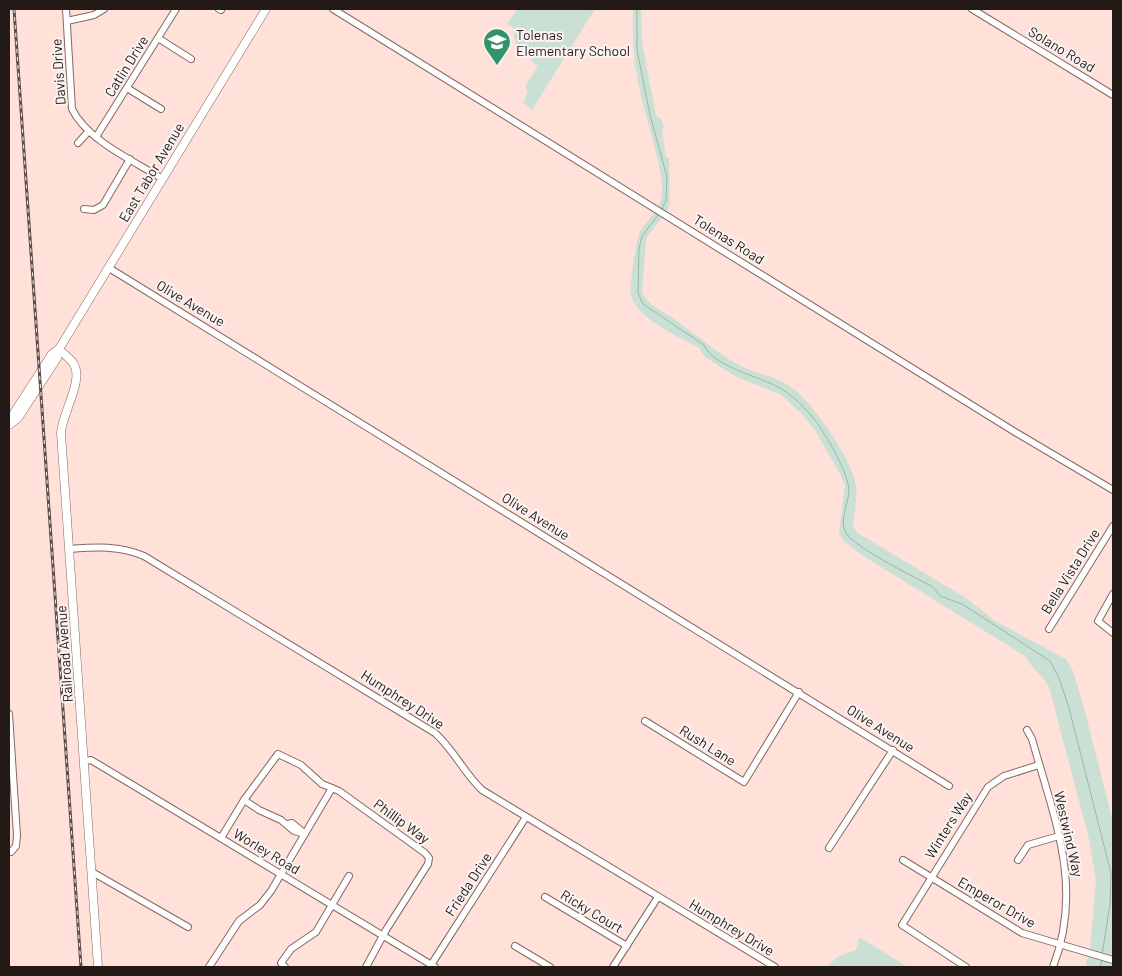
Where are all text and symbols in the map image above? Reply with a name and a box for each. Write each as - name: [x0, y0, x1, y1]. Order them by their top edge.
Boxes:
- street label: Solano Road: [1025, 22, 1099, 76]
- place label: Tolenas Elementary School: [516, 26, 630, 59]
- school or university icon: Tolenas Elementary School: [482, 27, 512, 66]
- street label: Catlin Drive: [101, 32, 151, 100]
- street label: Davis Drive: [47, 38, 69, 106]
- street label: East Tabor Avenue: [115, 119, 187, 225]
- street label: Tolenas Road: [690, 210, 768, 268]
- street label: Olive Avenue: [154, 276, 228, 330]
- street label: Olive Avenue: [499, 488, 573, 544]
- street label: Bella Vista Drive: [1037, 525, 1103, 617]
- street label: Railroad Avenue: [52, 605, 76, 703]
- street label: Humphrey Drive: [358, 666, 448, 732]
- street label: Olive Avenue: [844, 700, 918, 756]
- street label: Rush Lane: [677, 721, 739, 769]
- street label: Winters Way: [921, 788, 975, 862]
- street label: Westwind Way: [1051, 789, 1087, 879]
- street label: Phillip Way: [371, 795, 434, 847]
- street label: Worley Road: [230, 824, 304, 878]
- street label: Frieda Drive: [441, 849, 495, 919]
- street label: Emperor Drive: [955, 873, 1039, 931]
- street label: Ricky Court: [558, 886, 626, 936]
- street label: Humphrey Drive: [686, 895, 778, 959]

